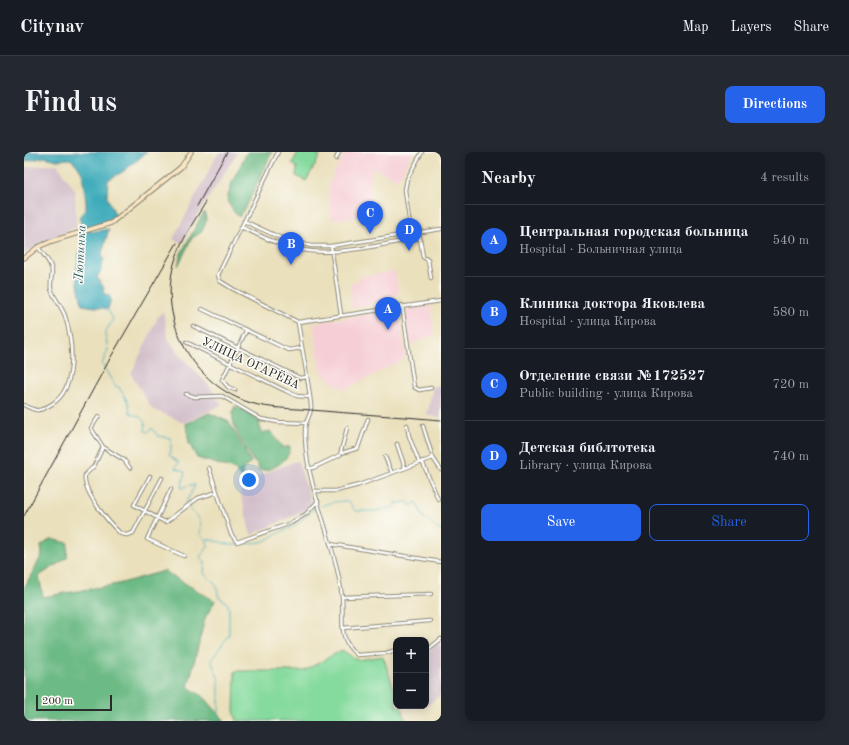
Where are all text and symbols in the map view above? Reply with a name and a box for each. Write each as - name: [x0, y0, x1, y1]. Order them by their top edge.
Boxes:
- text: Citynav: [20, 18, 84, 37]
- text: Map: [683, 20, 709, 34]
- text: Layers: [731, 20, 772, 34]
- text: Share: [794, 20, 829, 34]
- button: Directions: [725, 86, 825, 123]
- text: Find us: [24, 90, 117, 118]
- text: Nearby: [481, 170, 536, 187]
- text: 4 results: [760, 171, 809, 184]
- pin: C: [357, 201, 383, 234]
- pin: D: [396, 218, 422, 251]
- water label: Лютинка: [72, 224, 89, 284]
- text: Центральная городская больница: [519, 225, 748, 240]
- pin: B: [278, 232, 304, 265]
- text: A: [489, 234, 499, 247]
- text: 540 m: [772, 234, 809, 247]
- text: Hospital · Больничная улица: [519, 243, 682, 256]
- pin: A: [375, 297, 401, 330]
- text: Клиника доктора Яковлева: [519, 297, 705, 312]
- text: B: [489, 306, 499, 319]
- text: 580 m: [772, 306, 809, 319]
- text: Hospital · улица Кирова: [519, 315, 656, 328]
- street label: УЛИЦА ОГАРЁВА: [200, 332, 303, 392]
- text: Отделение связи №172527: [519, 369, 705, 384]
- text: C: [490, 378, 498, 391]
- text: 720 m: [772, 378, 809, 391]
- text: Public building · улица Кирова: [519, 387, 693, 400]
- text: Детская библтотека: [519, 441, 656, 456]
- text: D: [489, 450, 499, 463]
- text: 740 m: [772, 450, 809, 463]
- text: Library · улица Кирова: [519, 459, 652, 472]
- your location: [239, 470, 259, 490]
- button: Save: [481, 504, 641, 541]
- button: Share: [649, 504, 809, 541]
- map controls: [393, 637, 429, 709]
- button: +: [393, 637, 429, 673]
- button: −: [393, 673, 429, 709]
- scale bar: [36, 693, 112, 712]
- text: 200 m: [42, 696, 73, 707]

